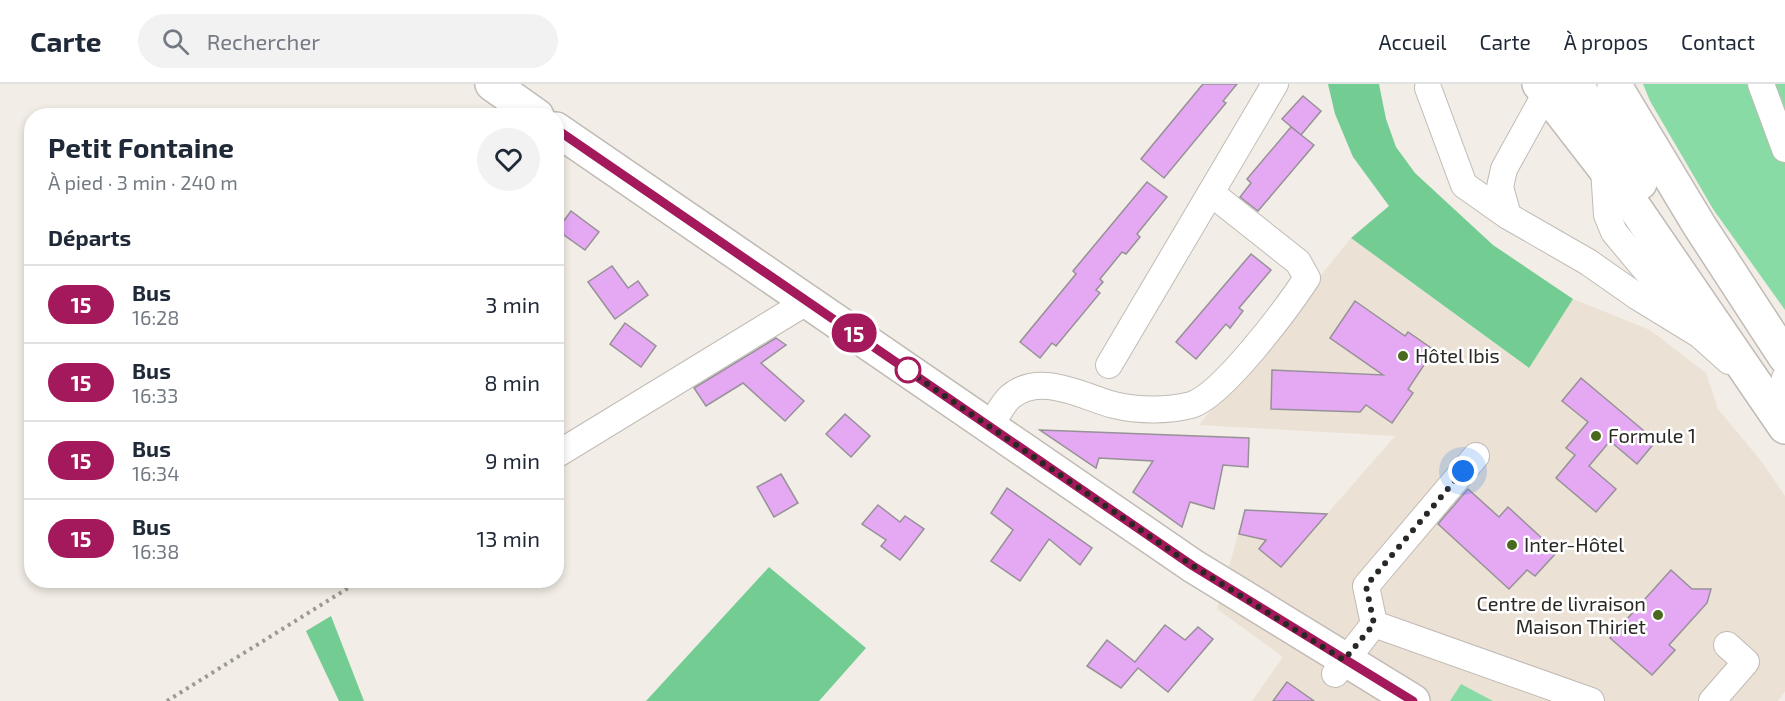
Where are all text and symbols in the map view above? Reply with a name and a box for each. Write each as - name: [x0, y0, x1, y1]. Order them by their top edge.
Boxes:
- search box: [138, 14, 558, 68]
- text: Carte: [30, 24, 102, 58]
- icon: search: [159, 25, 192, 58]
- text: Rechercher: [207, 28, 320, 54]
- text: Accueil: [1378, 29, 1447, 54]
- text: Carte: [1480, 29, 1531, 54]
- text: À propos: [1564, 29, 1648, 54]
- text: Contact: [1681, 29, 1755, 54]
- button: heart: [477, 128, 540, 191]
- text: Petit Fontaine: [48, 130, 234, 164]
- text: À pied · 3 min · 240 m: [48, 170, 238, 194]
- text: Départs: [48, 224, 131, 250]
- text: Bus: [132, 279, 171, 305]
- text: 3 min: [485, 291, 540, 317]
- text: 15: [71, 292, 91, 317]
- text: 16:28: [132, 305, 180, 329]
- line badge: 15: [827, 314, 881, 352]
- text: 15: [844, 321, 864, 346]
- place label: Hôtel Ibis: [1415, 343, 1500, 367]
- marker: Hôtel Ibis: [1396, 349, 1410, 363]
- text: Bus: [132, 357, 171, 383]
- unlabelled marker: [895, 357, 921, 383]
- text: 8 min: [484, 369, 540, 395]
- text: 15: [71, 370, 91, 395]
- text: 16:33: [132, 383, 178, 407]
- place label: Formule 1: [1608, 423, 1696, 447]
- marker: Formule 1: [1589, 429, 1603, 443]
- text: Bus: [132, 435, 171, 461]
- text: 9 min: [485, 447, 540, 473]
- text: 15: [71, 448, 91, 473]
- your location: [1448, 456, 1478, 486]
- text: 16:34: [132, 461, 180, 485]
- text: Bus: [132, 513, 171, 539]
- text: 13 min: [477, 525, 540, 551]
- text: 15: [71, 526, 91, 551]
- place label: Inter-Hôtel: [1524, 532, 1624, 556]
- marker: Inter-Hôtel: [1505, 538, 1519, 552]
- text: 16:38: [132, 539, 179, 563]
- place label: Centre de livraison Maison Thiriet: [1476, 591, 1646, 638]
- marker: Centre de livraison Maison Thiriet: [1651, 608, 1665, 622]

